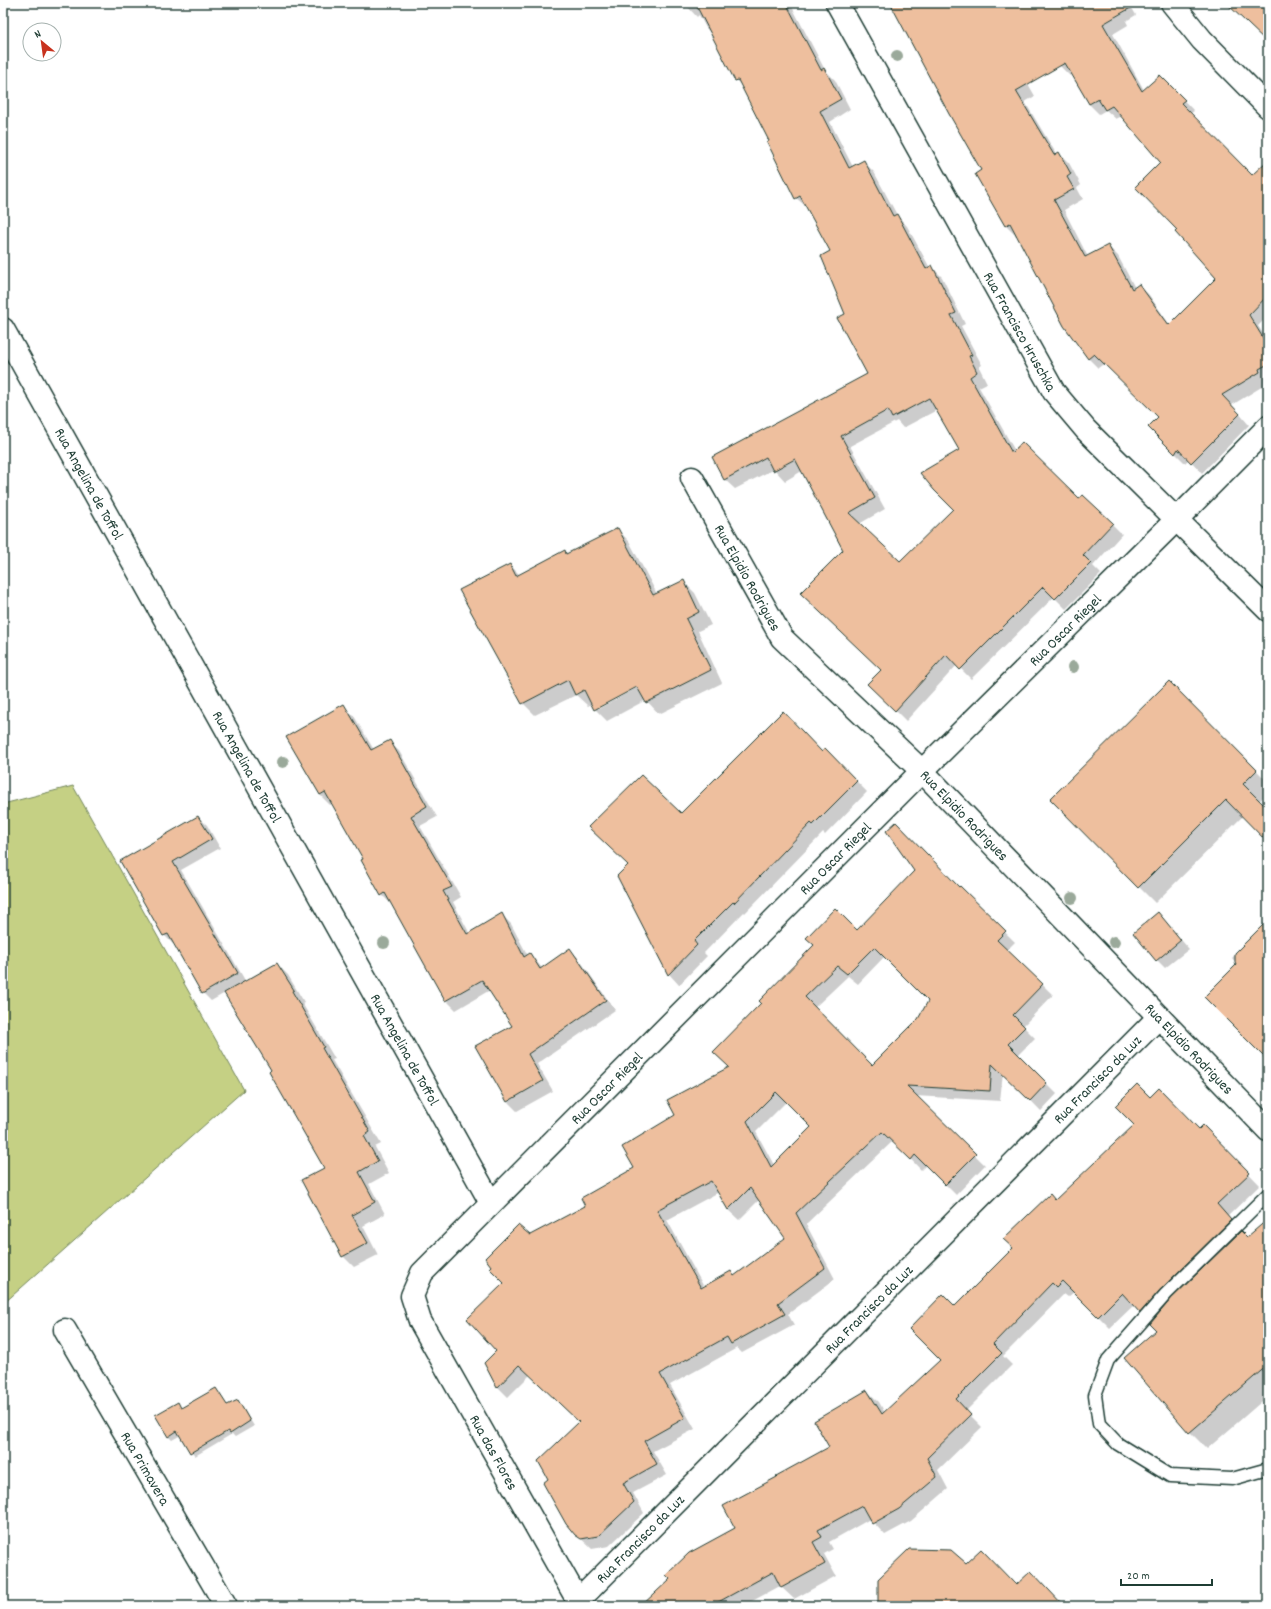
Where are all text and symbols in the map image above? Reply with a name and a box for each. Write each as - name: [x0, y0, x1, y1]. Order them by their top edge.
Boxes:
- north arrow: [22, 22, 62, 62]
- text: N: [32, 26, 45, 43]
- street label: Rua Francisco Hruschka: [976, 268, 1061, 397]
- street label: Rua Angelina de Toffol: [47, 424, 128, 545]
- street label: Rua Elpidio Rodrigues: [707, 521, 785, 636]
- street label: Rua Oscar Riegel: [1025, 590, 1108, 672]
- street label: Rua Angelina de Toffol: [205, 707, 286, 828]
- street label: Rua Elpidio Rodrigues: [914, 766, 1013, 867]
- street label: Rua Oscar Riegel: [795, 818, 878, 901]
- street label: Rua Angelina de Toffol: [363, 990, 444, 1111]
- street label: Rua Elpidio Rodrigues: [1139, 999, 1237, 1101]
- street label: Rua Francisco da Luz: [1049, 1031, 1148, 1130]
- street label: Rua Oscar Riegel: [567, 1048, 649, 1131]
- street label: Rua Francisco da Luz: [821, 1261, 919, 1360]
- street label: Rua das Flores: [462, 1411, 522, 1495]
- street label: Rua Primavera: [114, 1428, 175, 1511]
- street label: Rua Francisco da Luz: [592, 1490, 691, 1589]
- scale bar: [1121, 1561, 1212, 1587]
- text: 20 m: [1127, 1568, 1150, 1585]

